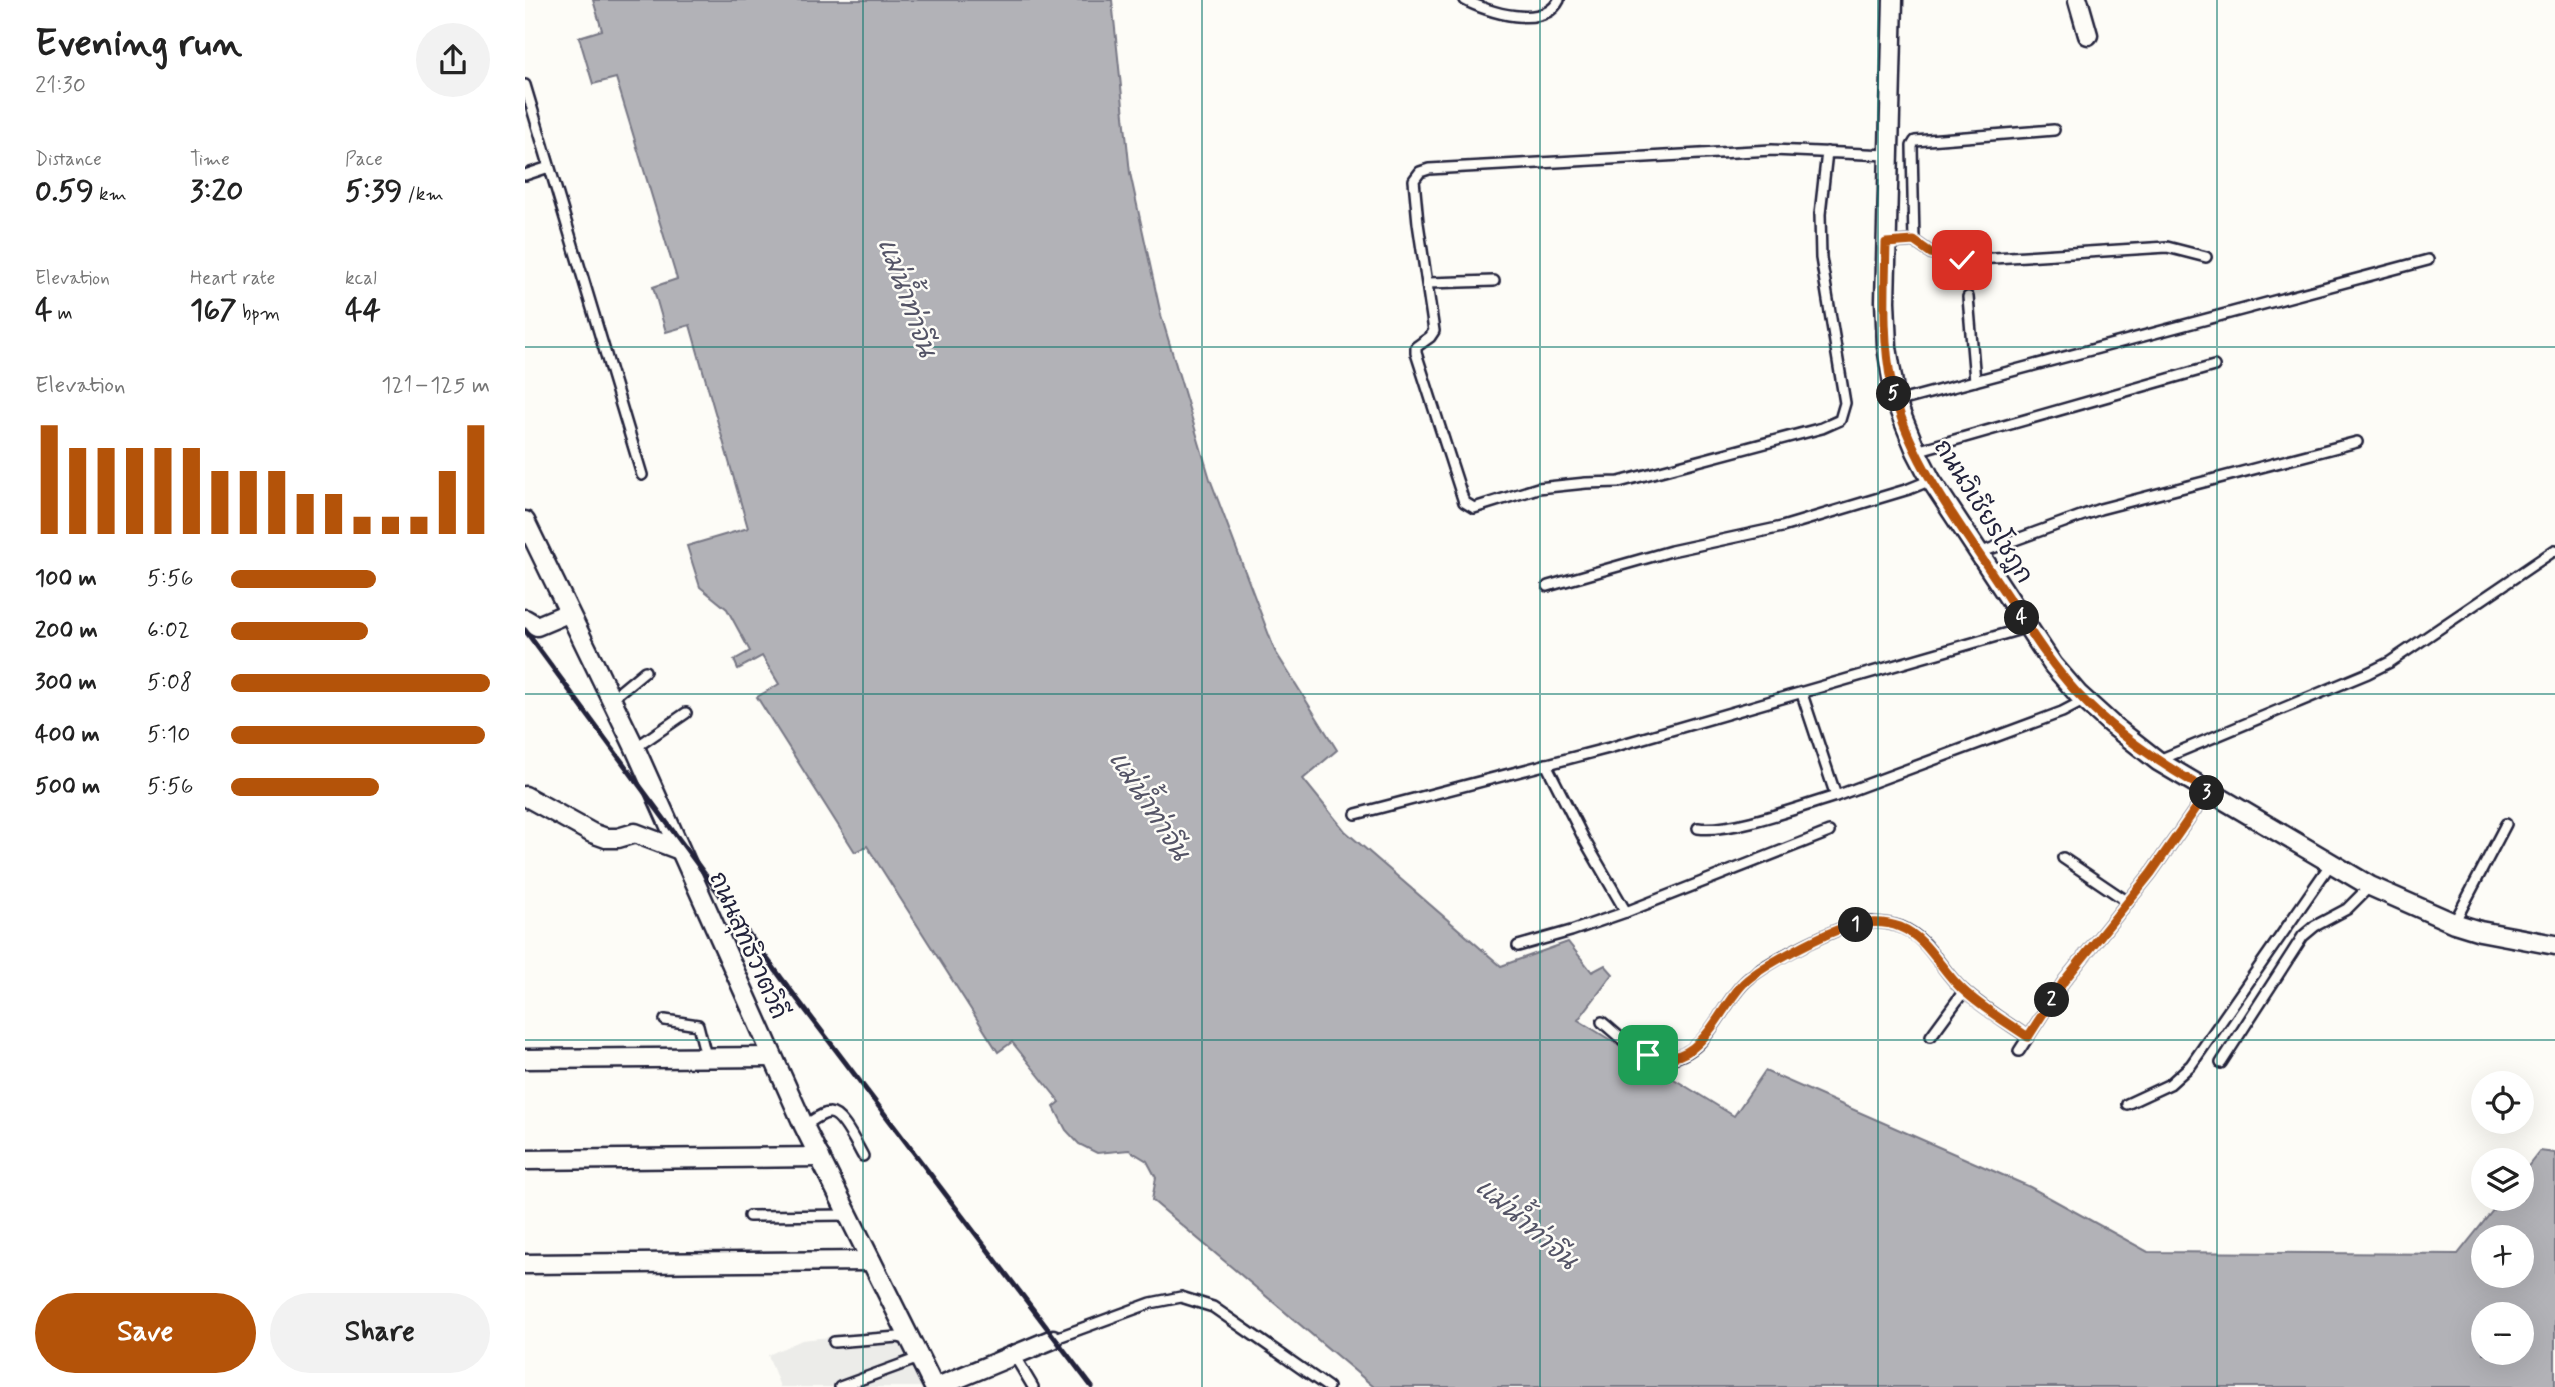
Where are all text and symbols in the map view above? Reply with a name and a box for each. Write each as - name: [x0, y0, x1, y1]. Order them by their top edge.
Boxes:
- text: Evening run: [35, 20, 242, 69]
- button: share: [416, 23, 490, 97]
- text: 21:30: [35, 71, 86, 101]
- text: Distance: [35, 147, 102, 172]
- text: Time: [190, 147, 230, 172]
- text: Pace: [345, 147, 383, 172]
- text: 0.59: [35, 172, 94, 211]
- text: 3:20: [190, 172, 243, 211]
- text: 5:39: [345, 172, 402, 211]
- text: km: [94, 182, 127, 207]
- text: /km: [402, 182, 444, 207]
- pin: [1932, 230, 1992, 290]
- water label: แม่น้ำท่าจีน: [869, 231, 952, 363]
- icon: check: [1943, 241, 1981, 279]
- text: Elevation: [35, 266, 110, 291]
- text: Heart rate: [190, 266, 275, 291]
- text: kcal: [345, 266, 377, 291]
- text: 4: [35, 291, 52, 330]
- text: 167: [190, 291, 237, 330]
- text: 44: [345, 291, 381, 330]
- text: m: [52, 301, 73, 326]
- text: bpm: [237, 301, 280, 326]
- text: Elevation: [35, 371, 126, 401]
- text: 121–125 m: [381, 371, 490, 401]
- pin: 5: [1877, 376, 1911, 412]
- text: 5: [1888, 381, 1899, 406]
- street label: ถนนวิเชียรโชฎก: [1926, 433, 2041, 589]
- text: 100 m: [35, 564, 97, 594]
- text: 5:56: [147, 564, 193, 594]
- pin: 4: [2005, 600, 2039, 636]
- text: 4: [2016, 605, 2027, 630]
- text: 200 m: [35, 616, 98, 646]
- text: 6:02: [147, 616, 190, 646]
- text: 300 m: [35, 668, 97, 698]
- text: 5:08: [147, 668, 192, 698]
- text: 400 m: [35, 720, 100, 750]
- text: 5:10: [147, 720, 190, 750]
- water label: แม่น้ำท่าจีน: [1100, 740, 1205, 869]
- text: 500 m: [35, 772, 100, 802]
- text: 5:56: [147, 772, 193, 802]
- pin: 3: [2189, 776, 2225, 810]
- text: 3: [2202, 780, 2211, 805]
- street label: ถนนสุทธิวาตวิถี: [700, 867, 795, 1025]
- pin: 1: [1839, 908, 1873, 942]
- text: 1: [1851, 912, 1860, 937]
- pin: 2: [2035, 982, 2069, 1018]
- text: 2: [2047, 987, 2056, 1012]
- pin: [1618, 1025, 1678, 1085]
- icon: arrive: [1629, 1036, 1667, 1074]
- map controls: [2471, 1071, 2534, 1365]
- button: locate: [2471, 1071, 2534, 1134]
- button: layers: [2471, 1148, 2534, 1211]
- water label: แม่น้ำท่าจีน: [1468, 1164, 1591, 1279]
- button: +: [2471, 1225, 2534, 1288]
- button: Save: [35, 1293, 256, 1373]
- button: Share: [270, 1293, 490, 1373]
- button: −: [2471, 1302, 2534, 1365]

